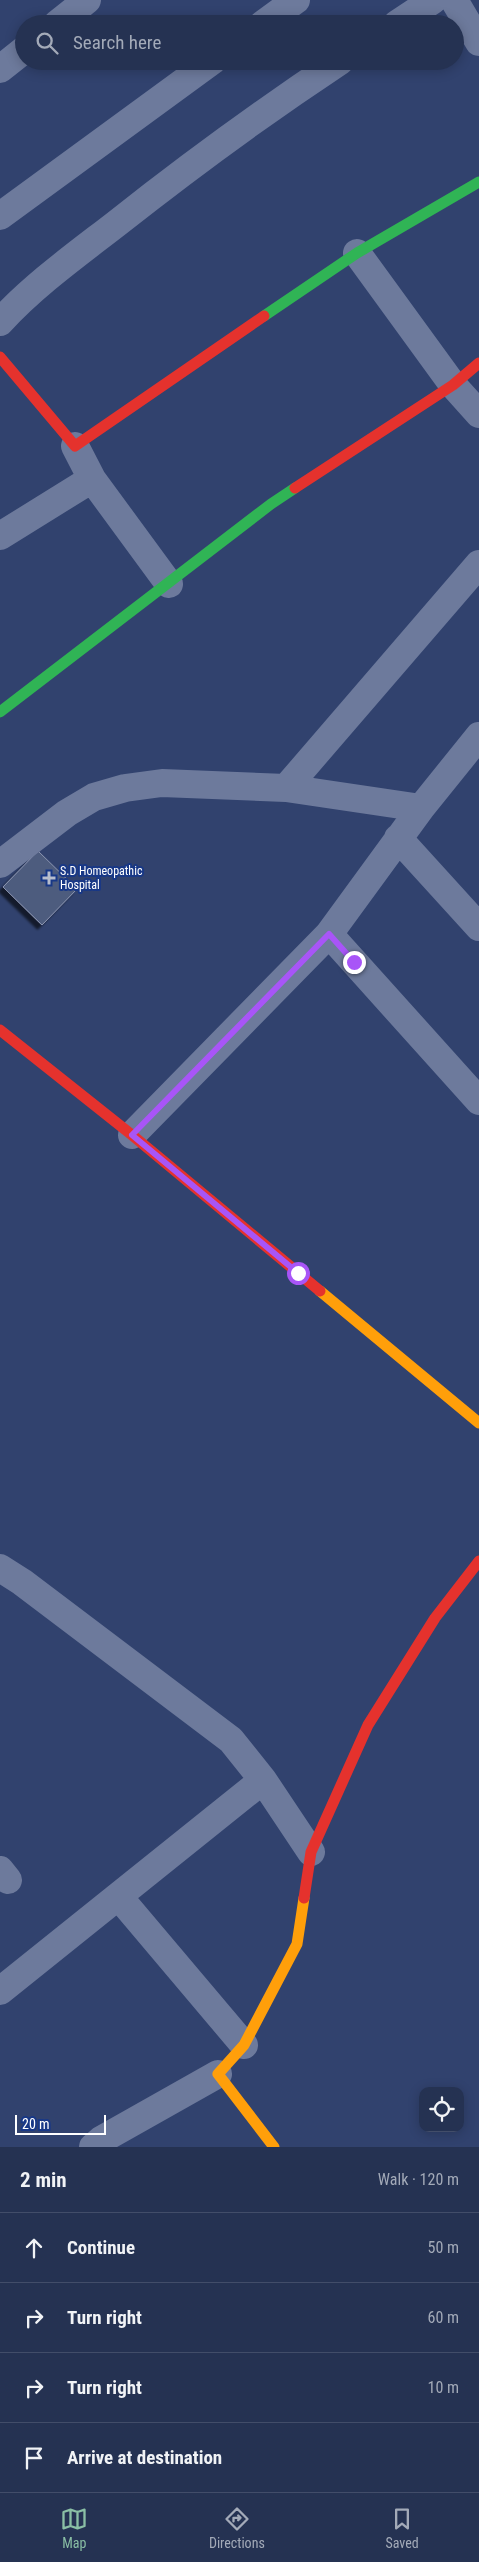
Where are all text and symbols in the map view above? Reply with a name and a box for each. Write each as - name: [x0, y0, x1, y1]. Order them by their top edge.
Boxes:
- search box: [15, 15, 464, 70]
- icon: search: [33, 29, 61, 57]
- text: Search here: [73, 31, 161, 54]
- place label: S.D Homeopathic Hospital: [60, 864, 143, 892]
- marker: S.D Homeopathic Hospital: [42, 871, 56, 885]
- route end: [343, 951, 366, 974]
- route start: [287, 1262, 310, 1285]
- map controls: [419, 2087, 464, 2132]
- button: locate: [419, 2087, 464, 2132]
- scale bar: [15, 2112, 106, 2135]
- text: 20 m: [22, 2116, 50, 2132]
- text: 2 min: [20, 2168, 67, 2192]
- text: Walk · 120 m: [378, 2170, 459, 2189]
- icon: ahead: [20, 2234, 48, 2262]
- text: Continue: [67, 2236, 135, 2259]
- text: 50 m: [427, 2238, 459, 2257]
- icon: right: [20, 2304, 48, 2332]
- text: Turn right: [67, 2306, 142, 2329]
- text: 60 m: [427, 2308, 459, 2327]
- icon: right: [20, 2374, 48, 2402]
- text: Turn right: [67, 2376, 142, 2399]
- text: 10 m: [427, 2378, 459, 2397]
- icon: arrive: [20, 2444, 48, 2472]
- text: Arrive at destination: [67, 2446, 222, 2469]
- tab: Map: [60, 2505, 88, 2551]
- tab: Directions: [209, 2505, 265, 2551]
- tab: Saved: [385, 2505, 419, 2551]

